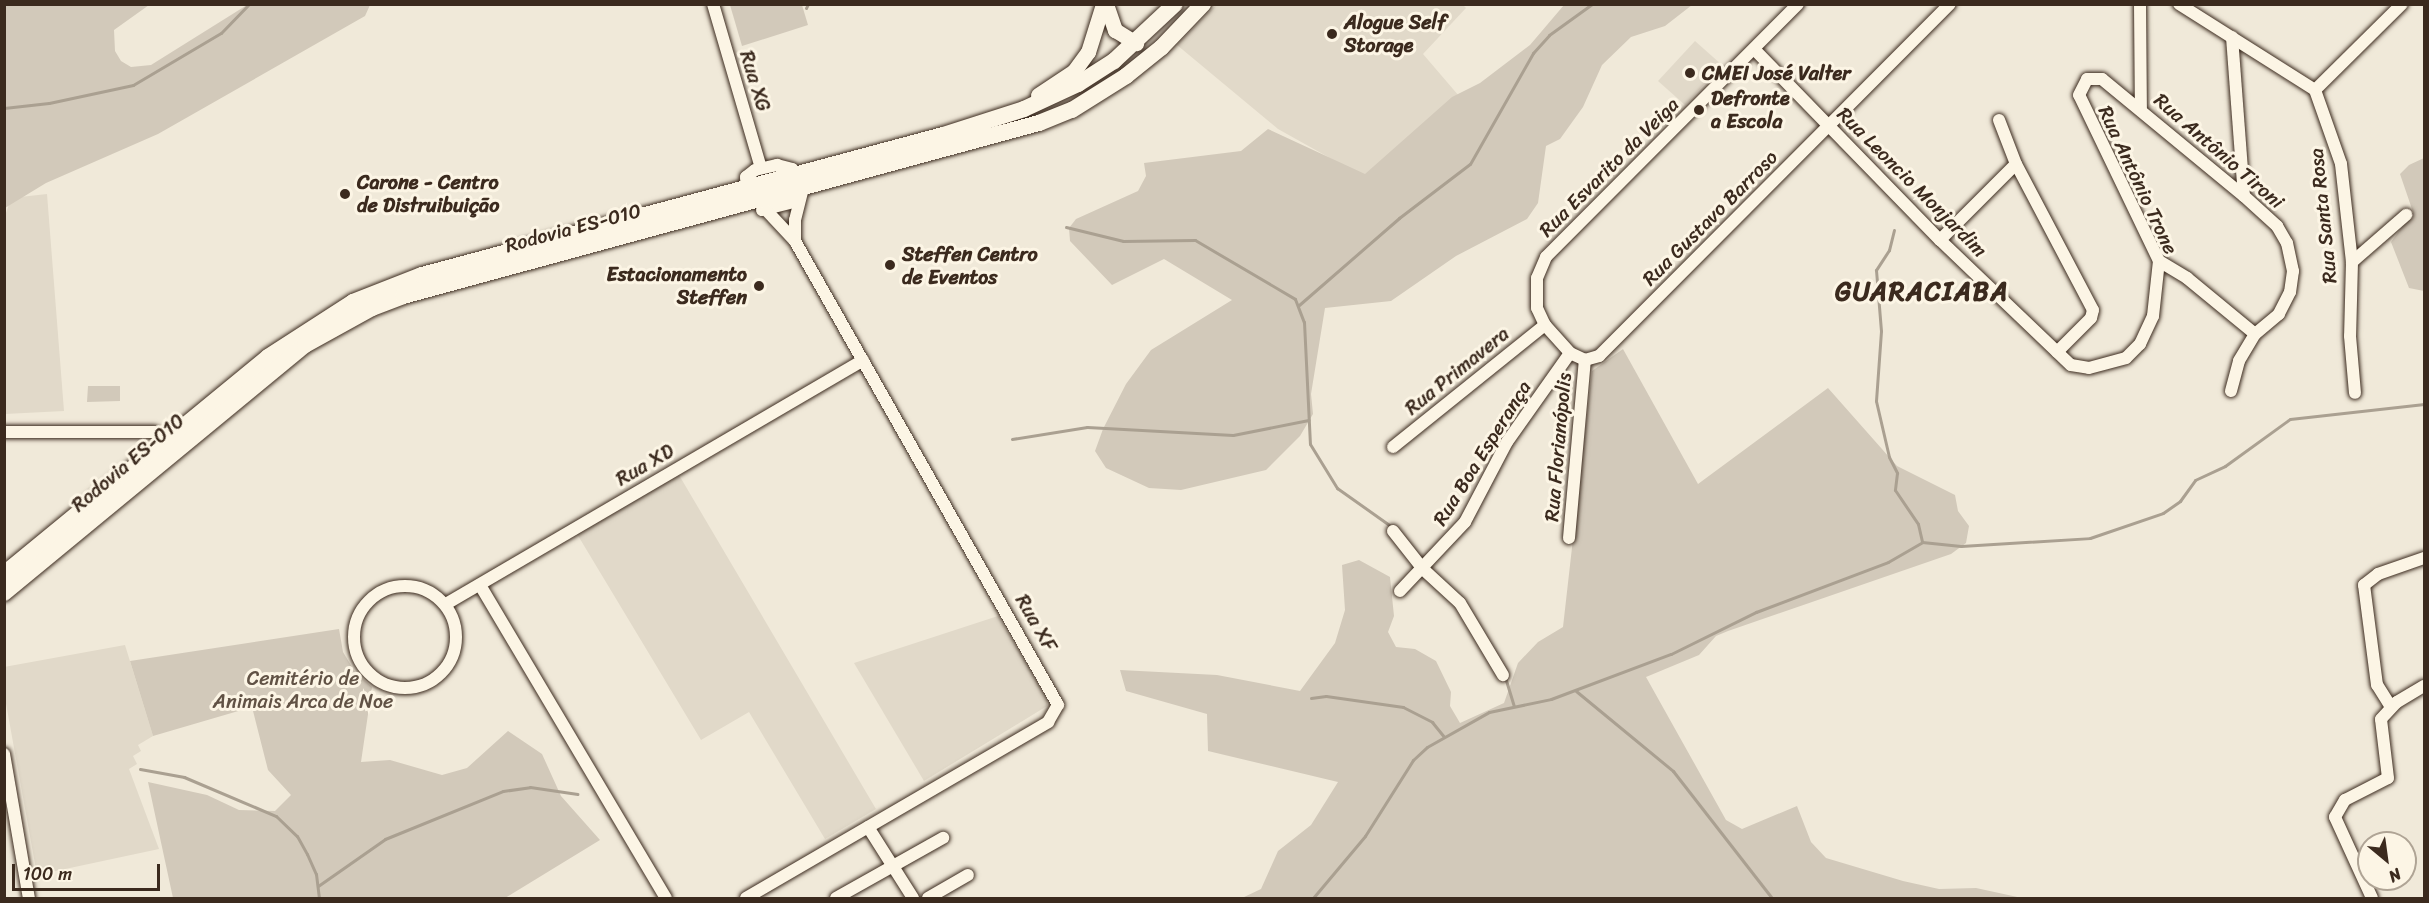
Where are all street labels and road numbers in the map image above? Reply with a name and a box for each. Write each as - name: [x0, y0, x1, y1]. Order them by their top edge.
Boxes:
- street label: Rua XG: [734, 48, 776, 114]
- street label: Rua Antônio Tironi: [2149, 88, 2289, 214]
- street label: Rua Esvarito da Veiga: [1534, 92, 1684, 242]
- street label: Rua Leoncio Monjardim: [1832, 102, 1992, 262]
- street label: Rua Antônio Trone: [2093, 102, 2183, 258]
- street label: Rua Gustavo Barroso: [1638, 146, 1782, 290]
- street label: Rua Santa Rosa: [2304, 147, 2342, 285]
- street label: Rodovia ES-010: [502, 198, 644, 258]
- street label: Rua Primavera: [1400, 322, 1514, 420]
- street label: Rua Florianópolis: [1540, 371, 1576, 523]
- street label: Rua Boa Esperança: [1428, 376, 1536, 530]
- street label: Rodovia ES-010: [67, 409, 189, 517]
- street label: Rua XD: [612, 439, 678, 491]
- street label: Rua XF: [1010, 590, 1062, 656]

